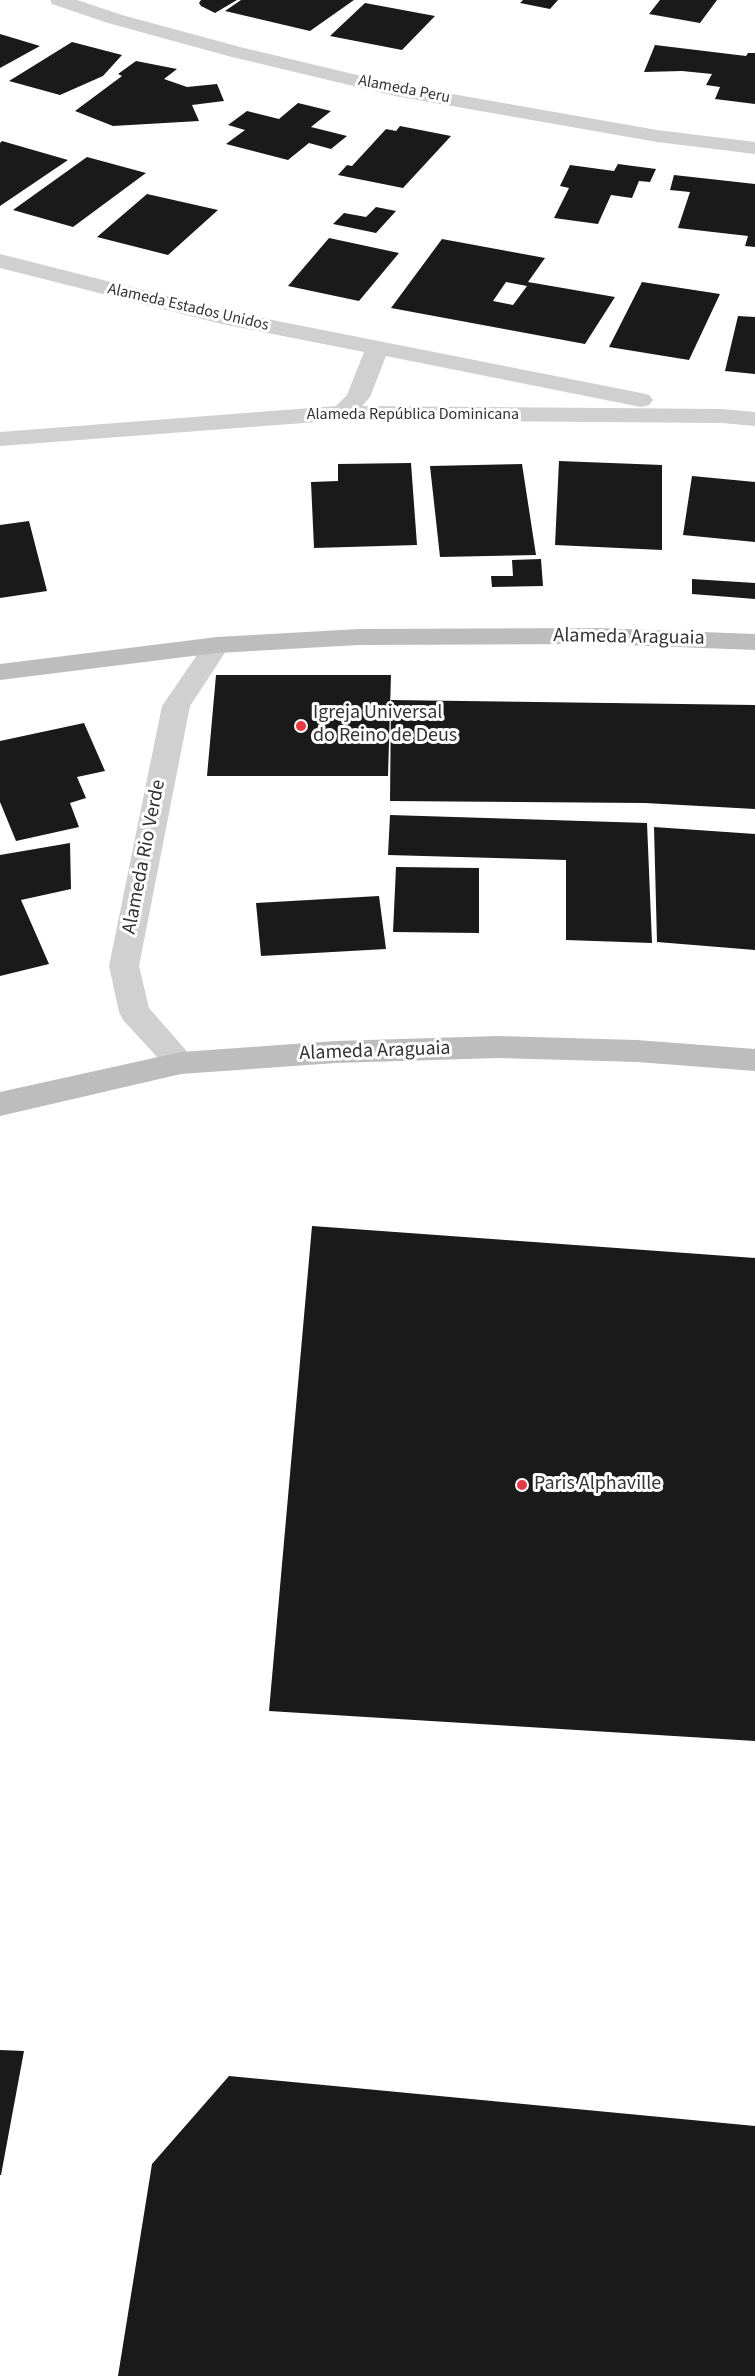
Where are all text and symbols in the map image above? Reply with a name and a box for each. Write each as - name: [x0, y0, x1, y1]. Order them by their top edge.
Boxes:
- street label: Alameda Peru: [357, 72, 451, 108]
- street label: Alameda Estados Unidos: [106, 280, 270, 336]
- street label: Alameda República Dominicana: [307, 405, 519, 425]
- street label: Alameda Araguaia: [553, 625, 705, 651]
- place label: Igreja Universal do Reino de Deus: [313, 702, 457, 749]
- marker: Igreja Universal do Reino de Deus: [294, 719, 308, 733]
- street label: Alameda Rio Verde: [118, 778, 172, 936]
- street label: Alameda Araguaia: [299, 1037, 451, 1067]
- place label: Paris Alphaville: [534, 1473, 661, 1497]
- marker: Paris Alphaville: [515, 1478, 529, 1492]

